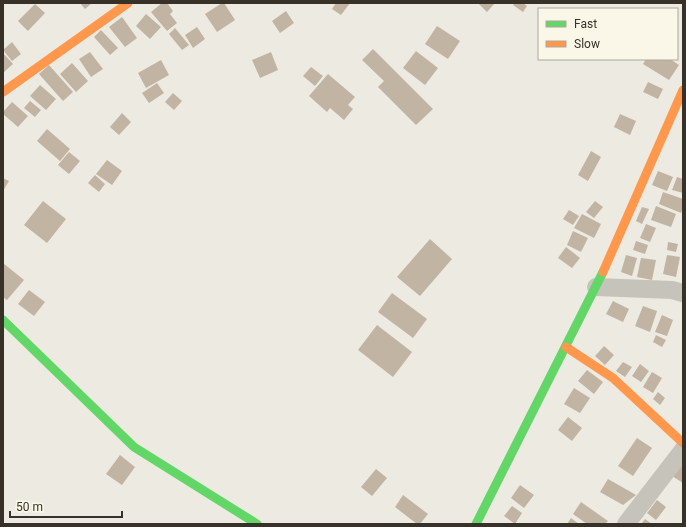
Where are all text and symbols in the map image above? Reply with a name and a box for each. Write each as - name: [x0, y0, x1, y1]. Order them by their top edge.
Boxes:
- legend: [538, 8, 678, 60]
- text: Fast: [574, 17, 597, 31]
- text: Slow: [574, 37, 600, 51]
- scale bar: [10, 493, 122, 519]
- text: 50 m: [16, 500, 43, 514]

